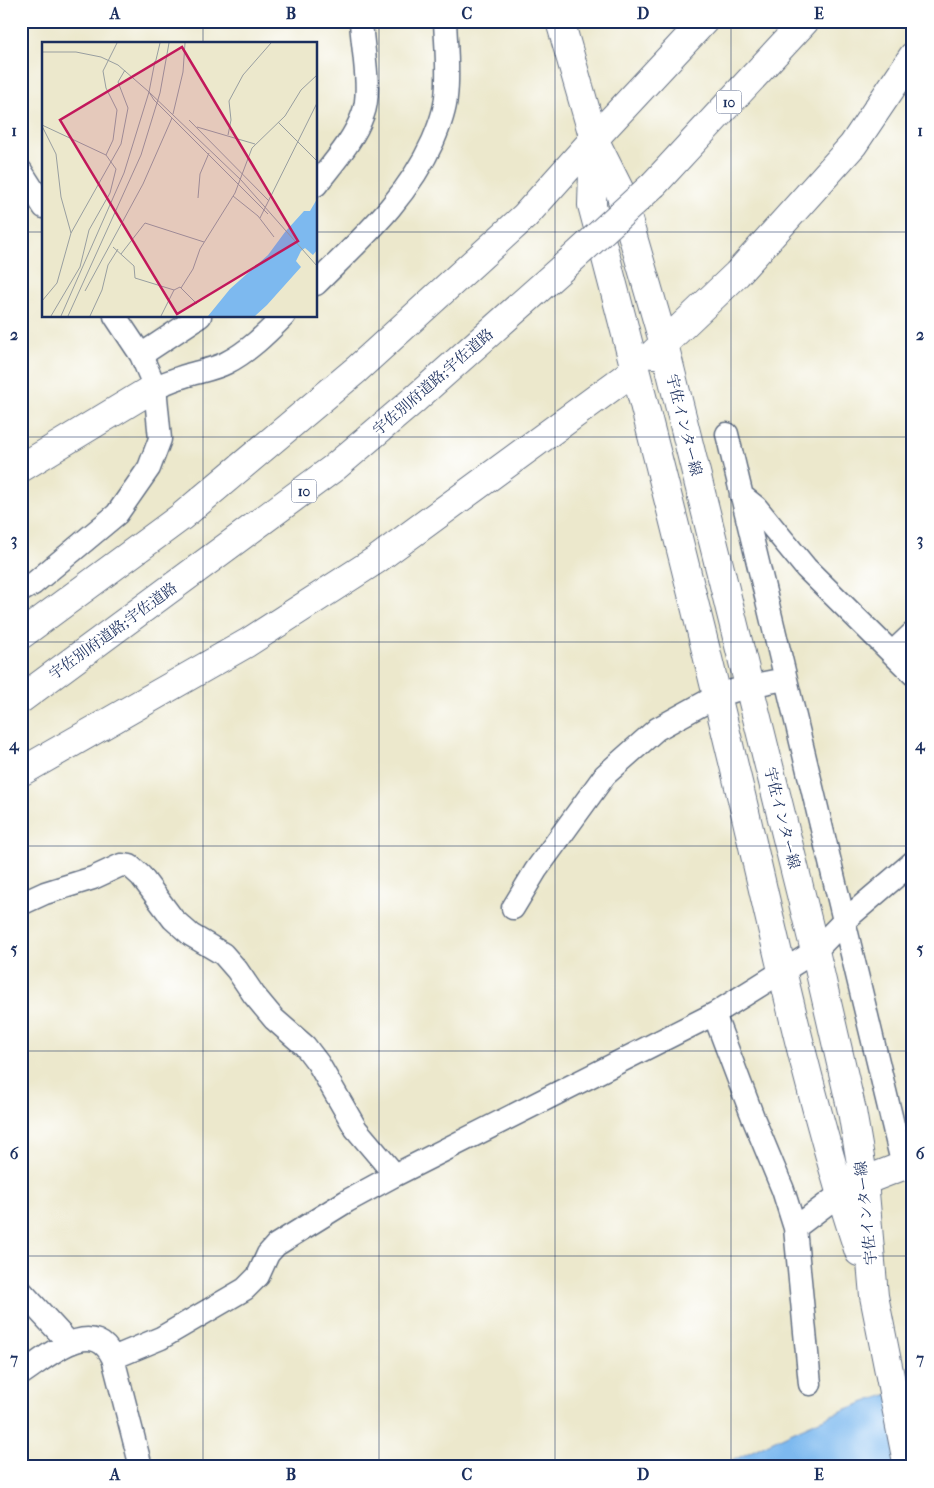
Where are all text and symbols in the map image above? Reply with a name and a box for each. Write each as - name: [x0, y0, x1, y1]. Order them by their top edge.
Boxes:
- text: A: [109, 4, 121, 23]
- text: B: [286, 4, 296, 23]
- text: C: [462, 4, 473, 23]
- text: D: [637, 4, 649, 23]
- text: E: [814, 4, 824, 23]
- inset map: [42, 42, 318, 318]
- road number: 10: [716, 90, 742, 114]
- text: 1: [11, 121, 17, 140]
- text: 1: [917, 121, 923, 140]
- text: 2: [10, 325, 18, 344]
- street label: 宇佐別府道路;宇佐道路: [369, 325, 497, 439]
- text: 2: [916, 325, 924, 344]
- street label: 宇佐インター線: [663, 372, 705, 478]
- road number: 10: [292, 480, 316, 502]
- text: 3: [11, 530, 17, 550]
- text: 3: [917, 530, 923, 550]
- street label: 宇佐別府道路;宇佐道路: [45, 579, 181, 683]
- text: 4: [8, 735, 20, 755]
- text: 4: [914, 735, 926, 755]
- street label: 宇佐インター線: [761, 765, 803, 871]
- text: 5: [11, 939, 18, 958]
- text: 5: [917, 939, 924, 958]
- text: 6: [10, 1144, 19, 1163]
- text: 6: [916, 1144, 925, 1163]
- street label: 宇佐インター線: [852, 1160, 880, 1266]
- text: 7: [9, 1349, 18, 1368]
- text: 7: [915, 1349, 924, 1368]
- text: A: [109, 1465, 121, 1484]
- text: B: [286, 1465, 296, 1484]
- text: C: [462, 1465, 473, 1484]
- text: D: [637, 1465, 649, 1484]
- text: E: [814, 1465, 824, 1484]

